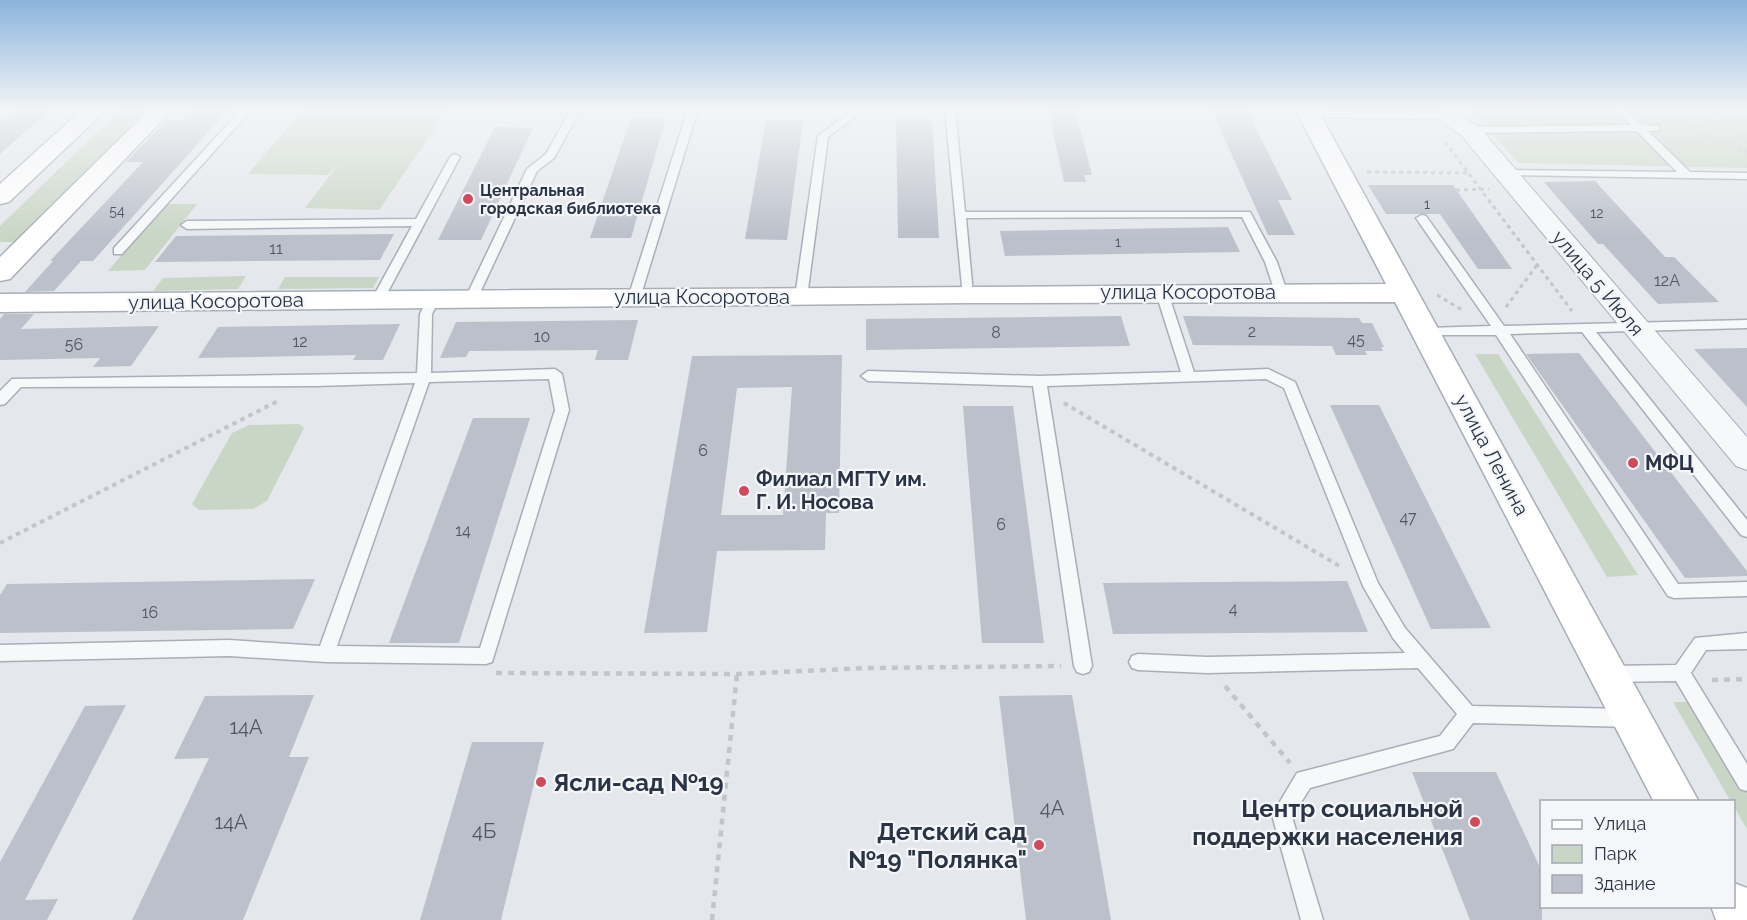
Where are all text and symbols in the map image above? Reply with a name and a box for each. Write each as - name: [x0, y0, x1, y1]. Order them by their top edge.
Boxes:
- place label: Центральная городская библиотека: [480, 181, 661, 218]
- marker: Центральная городская библиотека: [461, 192, 475, 206]
- house number: 1: [1424, 196, 1430, 212]
- house number: 54: [109, 203, 125, 219]
- house number: 12: [1590, 205, 1604, 221]
- street label: улица 5 Июля: [1547, 225, 1649, 341]
- house number: 1: [1115, 234, 1121, 250]
- house number: 11: [269, 239, 283, 258]
- house number: 12А: [1654, 271, 1680, 290]
- street label: улица Косоротова: [1100, 280, 1276, 304]
- street label: улица Косоротова: [614, 285, 790, 309]
- street label: улица Косоротова: [128, 287, 304, 315]
- house number: 2: [1248, 322, 1256, 341]
- house number: 8: [991, 323, 1001, 342]
- house number: 10: [534, 327, 550, 346]
- house number: 45: [1347, 330, 1365, 349]
- house number: 12: [292, 332, 308, 351]
- house number: 56: [65, 335, 83, 354]
- street label: улица Ленина: [1450, 390, 1534, 520]
- house number: 6: [698, 441, 708, 460]
- place label: МФЦ: [1645, 451, 1694, 475]
- marker: МФЦ: [1626, 456, 1640, 470]
- place label: Филиал МГТУ им. Г. И. Носова: [756, 467, 926, 514]
- marker: Филиал МГТУ им. Г. И. Носова: [737, 484, 751, 498]
- house number: 47: [1399, 508, 1417, 527]
- house number: 6: [996, 515, 1006, 534]
- house number: 14: [455, 521, 471, 540]
- house number: 4: [1229, 599, 1238, 618]
- house number: 16: [142, 603, 158, 622]
- house number: 14А: [230, 715, 263, 739]
- place label: Ясли-сад №19: [553, 768, 724, 797]
- marker: Ясли-сад №19: [534, 775, 548, 789]
- place label: Центр социальной поддержки населения: [1192, 794, 1463, 851]
- house number: 4А: [1040, 796, 1065, 820]
- legend: [1540, 800, 1735, 908]
- house number: 14А: [215, 810, 248, 834]
- text: Улица: [1594, 813, 1646, 834]
- marker: Центр социальной поддержки населения: [1468, 815, 1482, 829]
- place label: Детский сад №19 "Полянка": [848, 817, 1027, 874]
- house number: 4Б: [472, 819, 496, 843]
- marker: Детский сад №19 "Полянка": [1032, 838, 1046, 852]
- text: Парк: [1594, 843, 1637, 864]
- text: Здание: [1594, 873, 1656, 894]

